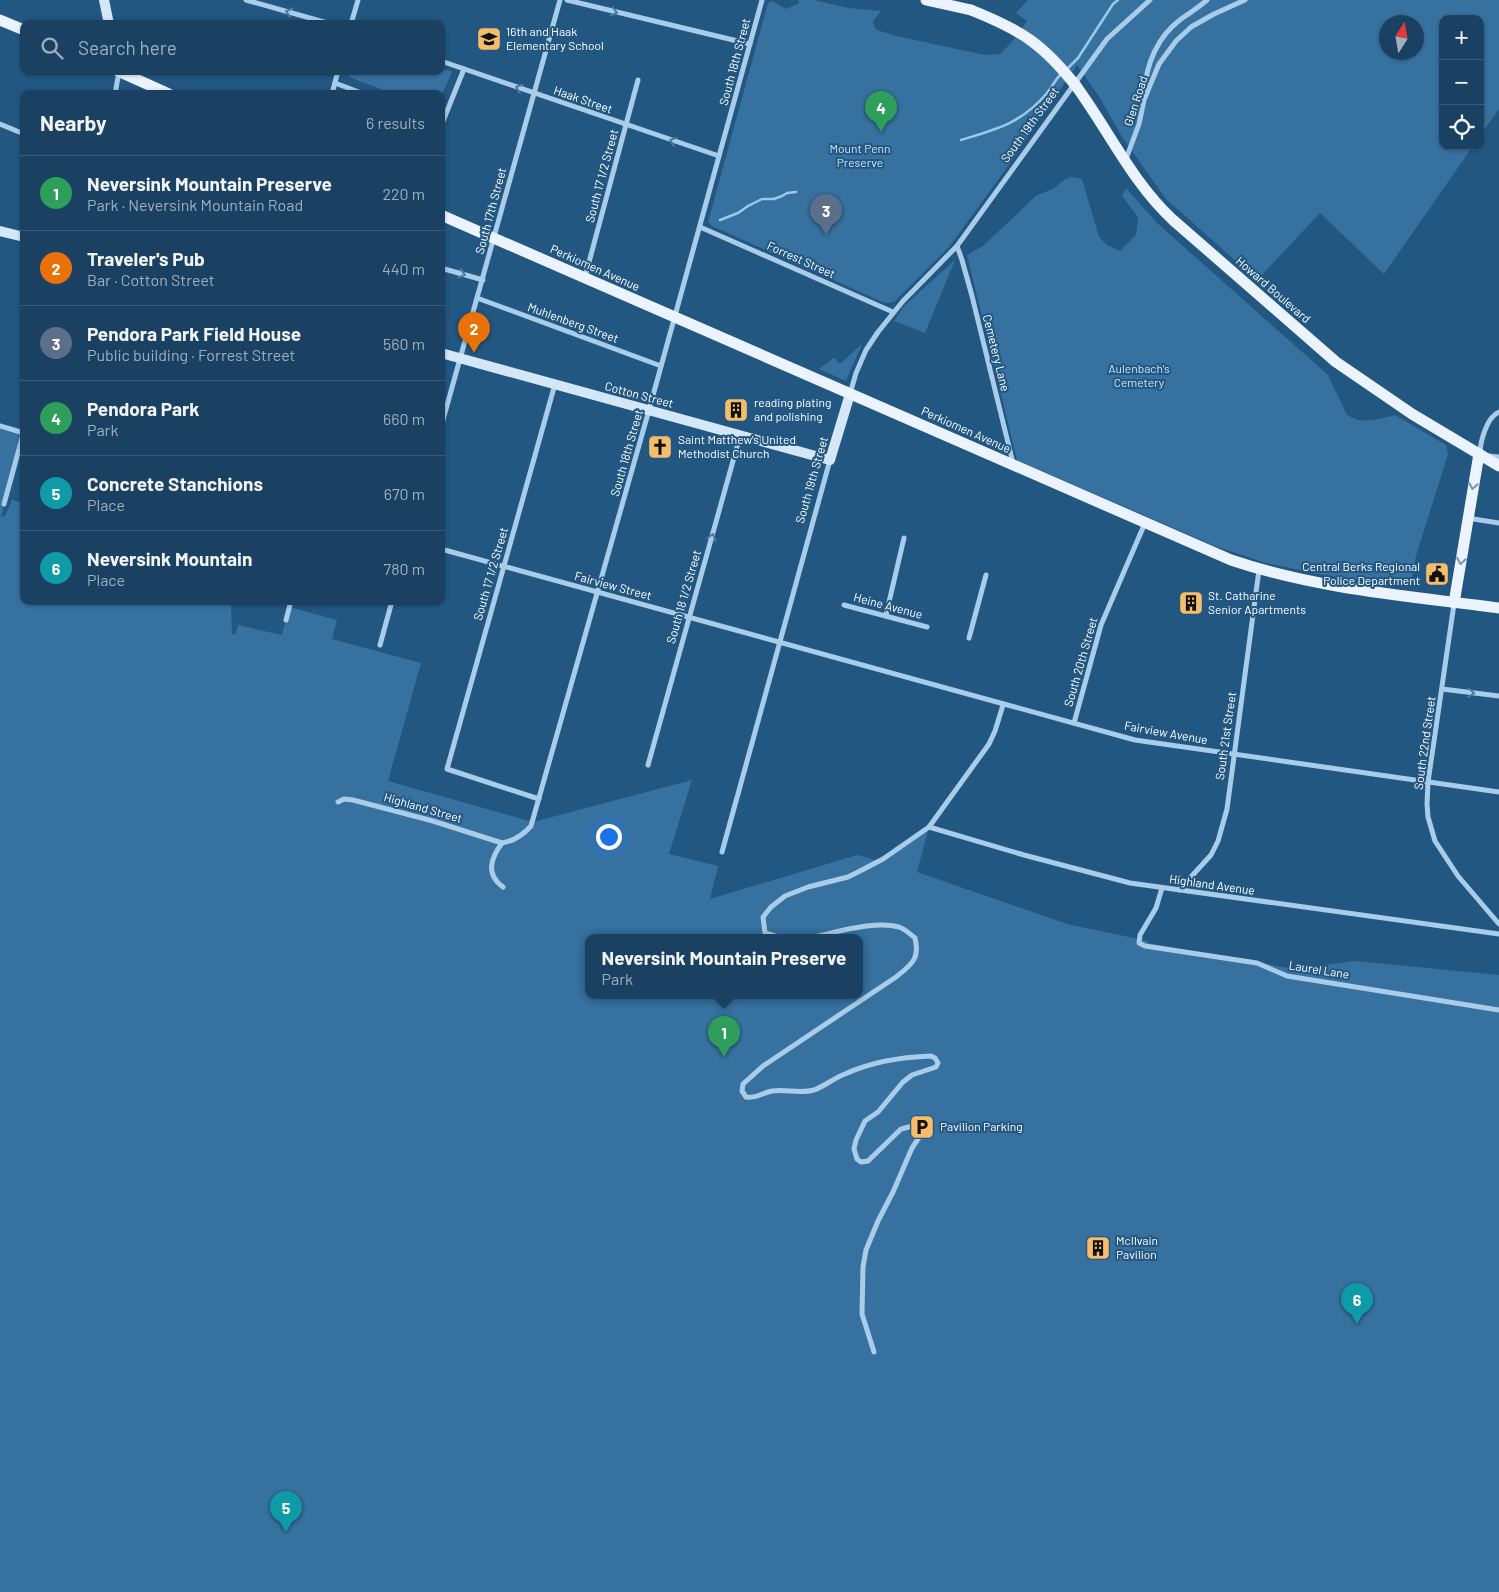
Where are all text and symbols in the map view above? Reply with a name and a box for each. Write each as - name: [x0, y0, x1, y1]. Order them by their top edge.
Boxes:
- one-way arrow: [610, 6, 619, 17]
- one-way arrow: [284, 7, 293, 18]
- north arrow: [1379, 15, 1424, 60]
- map controls: [1439, 15, 1484, 150]
- button: +: [1439, 15, 1484, 60]
- street label: South 18th Street: [716, 17, 752, 107]
- search box: [20, 20, 445, 75]
- place label: 16th and Haak Elementary School: [506, 24, 604, 52]
- school or university icon: 16th and Haak Elementary School: [476, 26, 502, 52]
- icon: search: [38, 34, 66, 62]
- text: Search here: [78, 36, 177, 59]
- button: −: [1439, 60, 1484, 105]
- street label: Glen Road: [1120, 74, 1150, 128]
- street label: Haak Street: [552, 82, 615, 116]
- one-way arrow: [516, 84, 524, 94]
- street label: South 19th Street: [997, 84, 1061, 165]
- pin: 4: [865, 91, 897, 132]
- button: locate: [1439, 105, 1484, 150]
- text: Nearby: [40, 110, 106, 135]
- text: 6 results: [366, 113, 425, 132]
- street label: South 17 1/2 Street: [582, 128, 620, 224]
- one-way arrow: [669, 136, 678, 146]
- park label: Mount Penn Preserve: [829, 141, 891, 169]
- street label: South 17th Street: [472, 166, 508, 256]
- text: Neversink Mountain Preserve: [87, 172, 332, 195]
- text: 1: [53, 184, 59, 203]
- text: 220 m: [382, 184, 425, 203]
- pin: 3: [810, 194, 842, 235]
- text: Park · Neversink Mountain Road: [87, 195, 303, 214]
- street label: Forrest Street: [765, 238, 838, 280]
- street label: Perkiomen Avenue: [548, 241, 642, 293]
- text: Traveler's Pub: [87, 247, 205, 270]
- street label: Howard Boulevard: [1234, 253, 1314, 325]
- text: 2: [52, 259, 60, 278]
- text: 440 m: [382, 259, 425, 278]
- one-way arrow: [457, 268, 465, 278]
- text: Bar · Cotton Street: [87, 270, 215, 289]
- street label: Muhlenberg Street: [526, 299, 621, 345]
- pin: 2: [458, 312, 490, 353]
- street label: Cemetery Lane: [981, 313, 1013, 393]
- text: Pendora Park Field House: [87, 322, 301, 345]
- text: 3: [52, 334, 60, 353]
- text: 560 m: [383, 334, 425, 353]
- text: Public building · Forrest Street: [87, 345, 295, 364]
- park label: Aulenbach's Cemetery: [1108, 361, 1170, 389]
- street label: Cotton Street: [603, 378, 675, 410]
- place label: reading plating and polishing: [754, 395, 831, 423]
- text: Pendora Park: [87, 397, 199, 420]
- building icon: reading plating and polishing: [723, 397, 749, 423]
- street label: Perkiomen Avenue: [919, 403, 1013, 455]
- street label: South 18th Street: [607, 408, 645, 498]
- text: 4: [51, 409, 61, 428]
- text: 660 m: [383, 409, 425, 428]
- text: Park: [87, 420, 118, 439]
- place label: Saint Matthew's United Methodist Church: [678, 432, 796, 460]
- church icon: Saint Matthew's United Methodist Church: [647, 434, 673, 460]
- street label: South 19th Street: [792, 435, 830, 525]
- text: Concrete Stanchions: [87, 472, 263, 495]
- one-way arrow: [1469, 482, 1479, 490]
- text: 5: [52, 484, 60, 503]
- text: 670 m: [384, 484, 425, 503]
- text: Place: [87, 495, 125, 514]
- street label: South 17 1/2 Street: [470, 526, 510, 622]
- one-way arrow: [706, 533, 716, 541]
- text: Neversink Mountain: [87, 547, 252, 570]
- street label: South 18 1/2 Street: [663, 548, 703, 645]
- one-way arrow: [1456, 556, 1466, 565]
- text: 6: [52, 559, 60, 578]
- text: 780 m: [384, 559, 425, 578]
- place label: Central Berks Regional Police Department: [1302, 559, 1420, 587]
- public building icon: Central Berks Regional Police Department: [1424, 561, 1450, 587]
- street label: Fairview Street: [573, 568, 653, 602]
- text: Place: [87, 570, 125, 589]
- place label: St. Catharine Senior Apartments: [1208, 588, 1306, 616]
- street label: Heine Avenue: [852, 589, 924, 621]
- building icon: St. Catharine Senior Apartments: [1178, 590, 1204, 616]
- street label: South 20th Street: [1061, 615, 1100, 708]
- one-way arrow: [1467, 687, 1475, 698]
- street label: South 21st Street: [1212, 691, 1238, 781]
- street label: South 22nd Street: [1411, 695, 1437, 790]
- street label: Fairview Avenue: [1123, 718, 1209, 746]
- street label: Highland Street: [383, 789, 464, 825]
- your location: [596, 824, 622, 850]
- street label: Highland Avenue: [1168, 871, 1256, 897]
- popup: [585, 934, 863, 999]
- text: Neversink Mountain Preserve: [602, 946, 846, 969]
- street label: Laurel Lane: [1288, 957, 1350, 981]
- text: Park: [602, 969, 633, 988]
- pin: 1: [708, 1016, 740, 1057]
- parking icon: Pavilion Parking: [909, 1114, 935, 1140]
- place label: Pavilion Parking: [940, 1119, 1023, 1133]
- place label: McIlvain Pavilion: [1116, 1233, 1158, 1261]
- building icon: McIlvain Pavilion: [1085, 1235, 1111, 1261]
- pin: 6: [1341, 1283, 1373, 1324]
- pin: 5: [270, 1491, 302, 1532]

